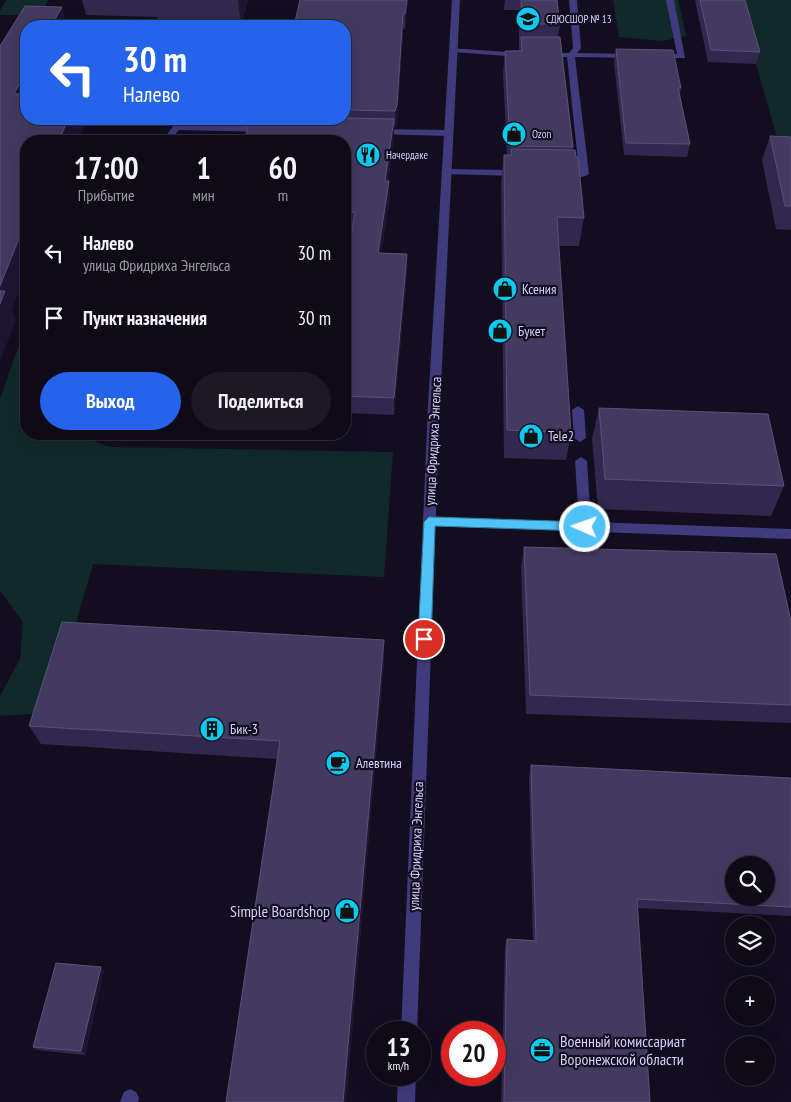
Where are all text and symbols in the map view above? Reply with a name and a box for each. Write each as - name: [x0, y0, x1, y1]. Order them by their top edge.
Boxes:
- school or university icon: СДЮСШОР № 13: [515, 6, 541, 32]
- place label: СДЮСШОР № 13: [546, 12, 612, 26]
- text: 30 m: [123, 36, 187, 82]
- icon: left: [40, 40, 105, 105]
- text: Налево: [123, 80, 180, 108]
- shop icon: Ozon: [501, 121, 527, 147]
- place label: Ozon: [532, 127, 551, 141]
- restaurant icon: Начердаке: [355, 142, 381, 168]
- text: 17:00: [74, 148, 139, 187]
- text: 1: [196, 148, 211, 187]
- text: 60: [269, 148, 297, 187]
- place label: Начердаке: [386, 148, 428, 162]
- text: Прибытие: [78, 185, 135, 205]
- text: мин: [192, 185, 215, 205]
- text: m: [278, 185, 288, 205]
- text: Налево: [83, 231, 134, 255]
- icon: left: [40, 239, 68, 267]
- text: 30 m: [298, 241, 331, 265]
- text: улица Фридриха Энгельса: [83, 255, 231, 275]
- shop icon: Ксения: [492, 276, 518, 302]
- place label: Ксения: [522, 280, 556, 298]
- icon: arrive: [40, 304, 68, 332]
- text: Пункт назначения: [83, 306, 207, 330]
- text: 30 m: [298, 306, 331, 330]
- shop icon: Букет: [487, 318, 513, 344]
- place label: Букет: [518, 322, 546, 340]
- button: Выход: [40, 372, 181, 430]
- button: Поделиться: [191, 372, 331, 430]
- street label: улица Фридриха Энгельса: [421, 376, 445, 506]
- shop icon: Tele2: [518, 423, 544, 449]
- place label: Tele2: [548, 427, 574, 445]
- position arrow: [558, 500, 610, 552]
- pin: [403, 618, 445, 660]
- icon: arrive: [410, 625, 438, 653]
- building icon: Бик-3: [199, 716, 225, 742]
- place label: Бик-3: [230, 720, 258, 738]
- cafe icon: Алевтина: [325, 750, 351, 776]
- place label: Алевтина: [356, 754, 402, 772]
- street label: улица Фридриха Энгельса: [405, 781, 427, 911]
- map controls: [725, 856, 775, 1086]
- button: search: [725, 856, 775, 906]
- shop icon: Simple Boardshop: [334, 898, 360, 924]
- place label: Simple Boardshop: [230, 901, 330, 921]
- button: layers: [725, 916, 775, 966]
- button: +: [725, 976, 775, 1026]
- speed limit sign: 20: [441, 1021, 506, 1086]
- text: 13: [387, 1031, 410, 1063]
- place label: Военный комиссариат Воронежской области: [560, 1031, 686, 1069]
- button: −: [725, 1036, 775, 1086]
- office icon: Военный комиссариат Воронежской области: [529, 1037, 555, 1063]
- text: km/h: [388, 1058, 409, 1073]

